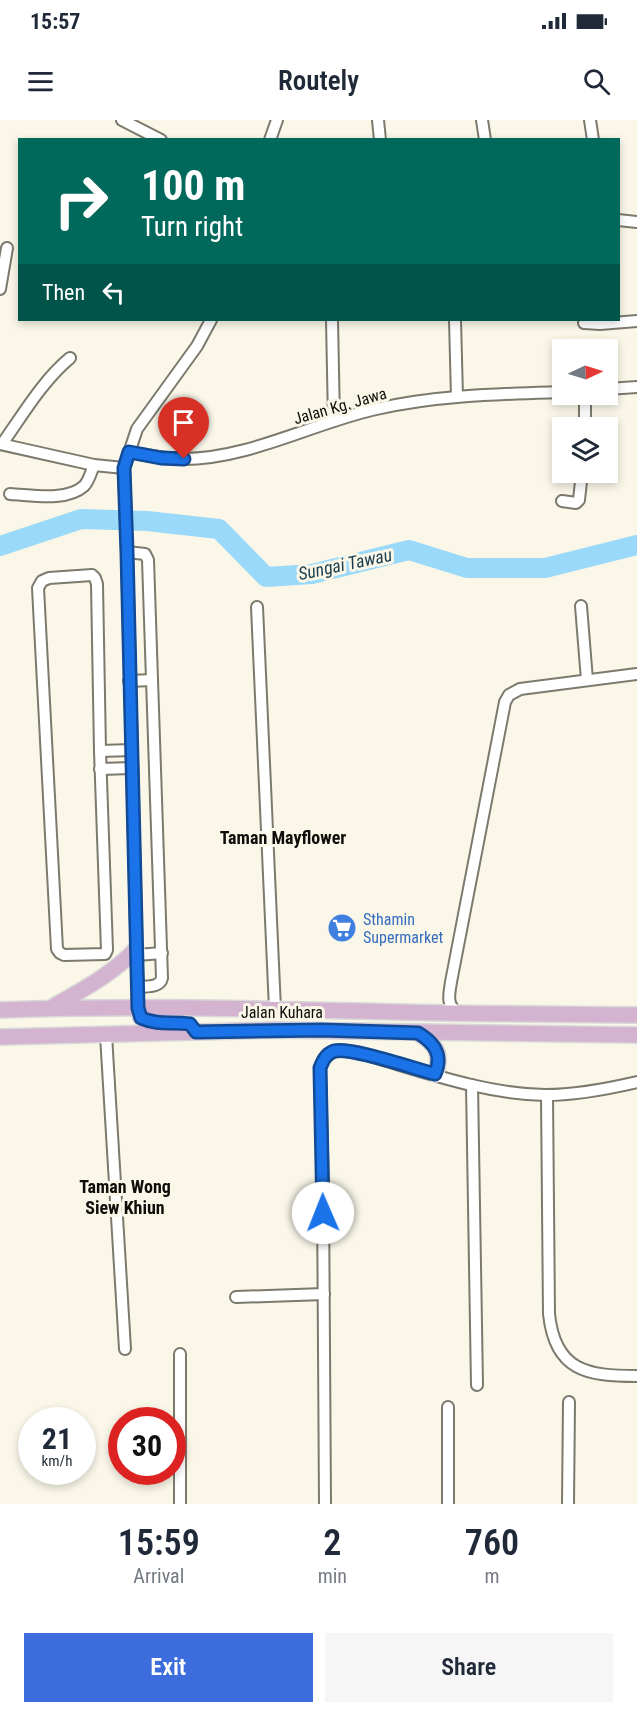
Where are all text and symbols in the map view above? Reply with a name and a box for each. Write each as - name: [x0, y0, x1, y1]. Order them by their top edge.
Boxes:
- text: 15:57: [30, 9, 81, 34]
- icon: menu: [24, 65, 57, 98]
- text: Routely: [278, 65, 359, 97]
- icon: search: [580, 65, 613, 98]
- text: 100 m: [141, 161, 246, 210]
- icon: right: [42, 162, 120, 240]
- text: Turn right: [141, 211, 243, 243]
- icon: left: [97, 276, 130, 309]
- text: Then: [42, 280, 85, 305]
- north arrow: [552, 339, 618, 405]
- map controls: [552, 339, 618, 483]
- street label: Jalan Kg. Jawa: [291, 384, 389, 428]
- pin: [158, 397, 209, 459]
- icon: arrive: [167, 406, 200, 439]
- button: layers: [552, 417, 618, 483]
- water label: Sungai Tawau: [296, 544, 394, 584]
- district label: Taman Mayflower: [220, 827, 346, 848]
- place label: Sthamin Supermarket: [363, 910, 443, 947]
- supermarket icon: Sthamin Supermarket: [326, 912, 358, 944]
- street label: Jalan Kuhara: [241, 1003, 323, 1022]
- district label: Taman Wong Siew Khiun: [79, 1176, 171, 1218]
- position arrow: [291, 1181, 355, 1245]
- speed limit sign: 30: [108, 1407, 186, 1485]
- text: 21: [42, 1421, 72, 1456]
- text: km/h: [42, 1452, 72, 1470]
- text: 15:59: [118, 1522, 200, 1564]
- text: 2: [323, 1522, 341, 1564]
- text: 760: [465, 1522, 519, 1564]
- text: Arrival: [133, 1564, 184, 1588]
- text: min: [318, 1564, 347, 1588]
- text: m: [484, 1564, 500, 1588]
- button: Exit: [24, 1633, 313, 1702]
- button: Share: [325, 1633, 613, 1702]

